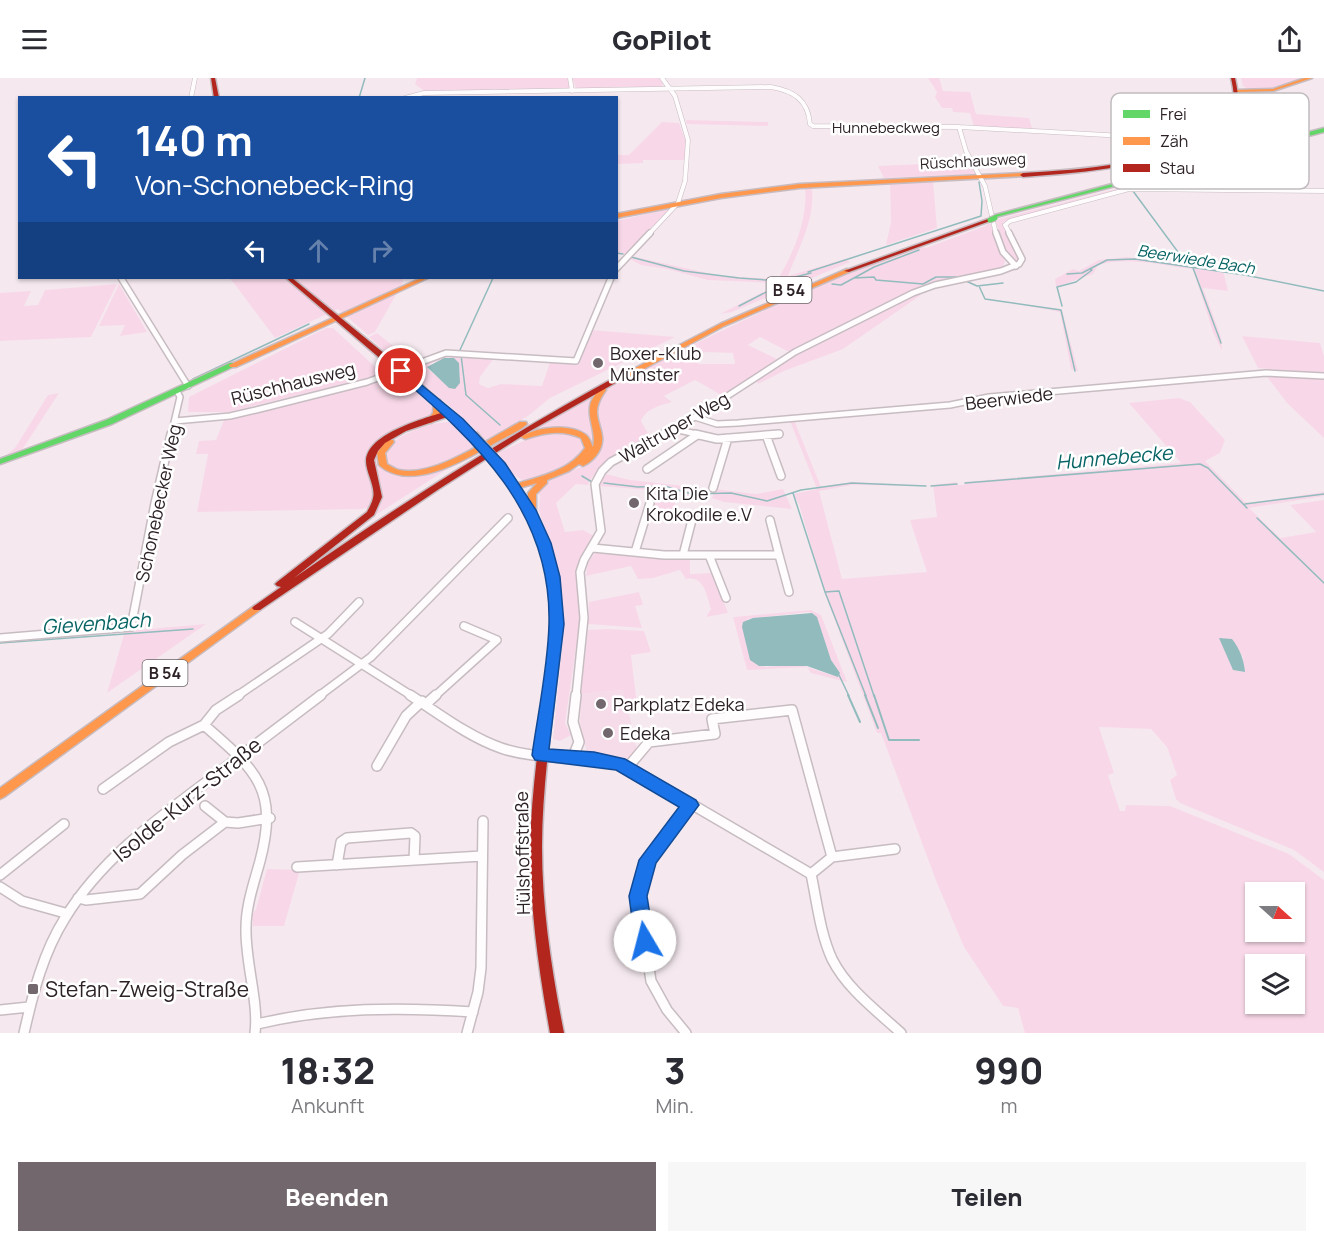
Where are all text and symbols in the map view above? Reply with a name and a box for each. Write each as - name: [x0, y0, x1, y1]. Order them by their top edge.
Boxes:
- text: GoPilot: [612, 21, 712, 58]
- icon: menu: [18, 23, 51, 56]
- icon: share: [1273, 23, 1306, 56]
- legend: [1111, 93, 1309, 189]
- text: Frei: [1160, 103, 1187, 125]
- text: 140 m: [135, 111, 253, 169]
- street label: Hunnebeckweg: [832, 117, 940, 138]
- icon: left: [36, 120, 114, 198]
- text: Zäh: [1160, 130, 1188, 152]
- street label: Rüschhausweg: [919, 148, 1027, 174]
- text: Stau: [1160, 157, 1195, 179]
- text: Von-Schonebeck-Ring: [135, 166, 414, 203]
- icon: left: [239, 234, 272, 267]
- icon: ahead: [302, 234, 335, 267]
- icon: right: [365, 234, 398, 267]
- water label: Beerwiede Bach: [1136, 239, 1257, 279]
- road number: B 54: [766, 277, 812, 303]
- place label: Boxer-Klub Münster: [610, 341, 701, 386]
- pin: [375, 345, 426, 396]
- icon: arrive: [384, 354, 417, 387]
- street label: Rüschhausweg: [228, 356, 358, 410]
- marker: Boxer-Klub Münster: [591, 356, 605, 370]
- street label: Beerwiede: [964, 381, 1054, 415]
- street label: Waltruper Weg: [615, 386, 733, 468]
- street label: Schonebecker Weg: [130, 422, 186, 584]
- water label: Hunnebecke: [1055, 438, 1175, 476]
- place label: Kita Die Krokodile e.V: [646, 481, 752, 526]
- marker: Kita Die Krokodile e.V: [627, 496, 641, 510]
- water label: Gievenbach: [41, 606, 152, 640]
- road number: B 54: [142, 660, 188, 686]
- place label: Parkplatz Edeka: [613, 692, 744, 716]
- marker: Parkplatz Edeka: [594, 697, 608, 711]
- place label: Edeka: [620, 721, 670, 745]
- marker: Edeka: [601, 726, 615, 740]
- street label: Isolde-Kurz-Straße: [107, 730, 267, 868]
- street label: Hülshoffstraße: [509, 791, 535, 915]
- north arrow: [1245, 882, 1305, 942]
- map controls: [1245, 882, 1305, 1014]
- position arrow: [613, 909, 677, 973]
- button: layers: [1245, 954, 1305, 1014]
- place label: Stefan-Zweig-Straße: [45, 975, 249, 1003]
- marker: Stefan-Zweig-Straße: [26, 982, 40, 996]
- text: 18:32: [280, 1046, 375, 1095]
- text: 3: [664, 1046, 685, 1095]
- text: 990: [974, 1046, 1044, 1095]
- text: Ankunft: [291, 1092, 364, 1119]
- text: Min.: [656, 1092, 694, 1119]
- text: m: [1001, 1092, 1017, 1119]
- button: Beenden: [18, 1162, 656, 1231]
- button: Teilen: [668, 1162, 1306, 1231]

